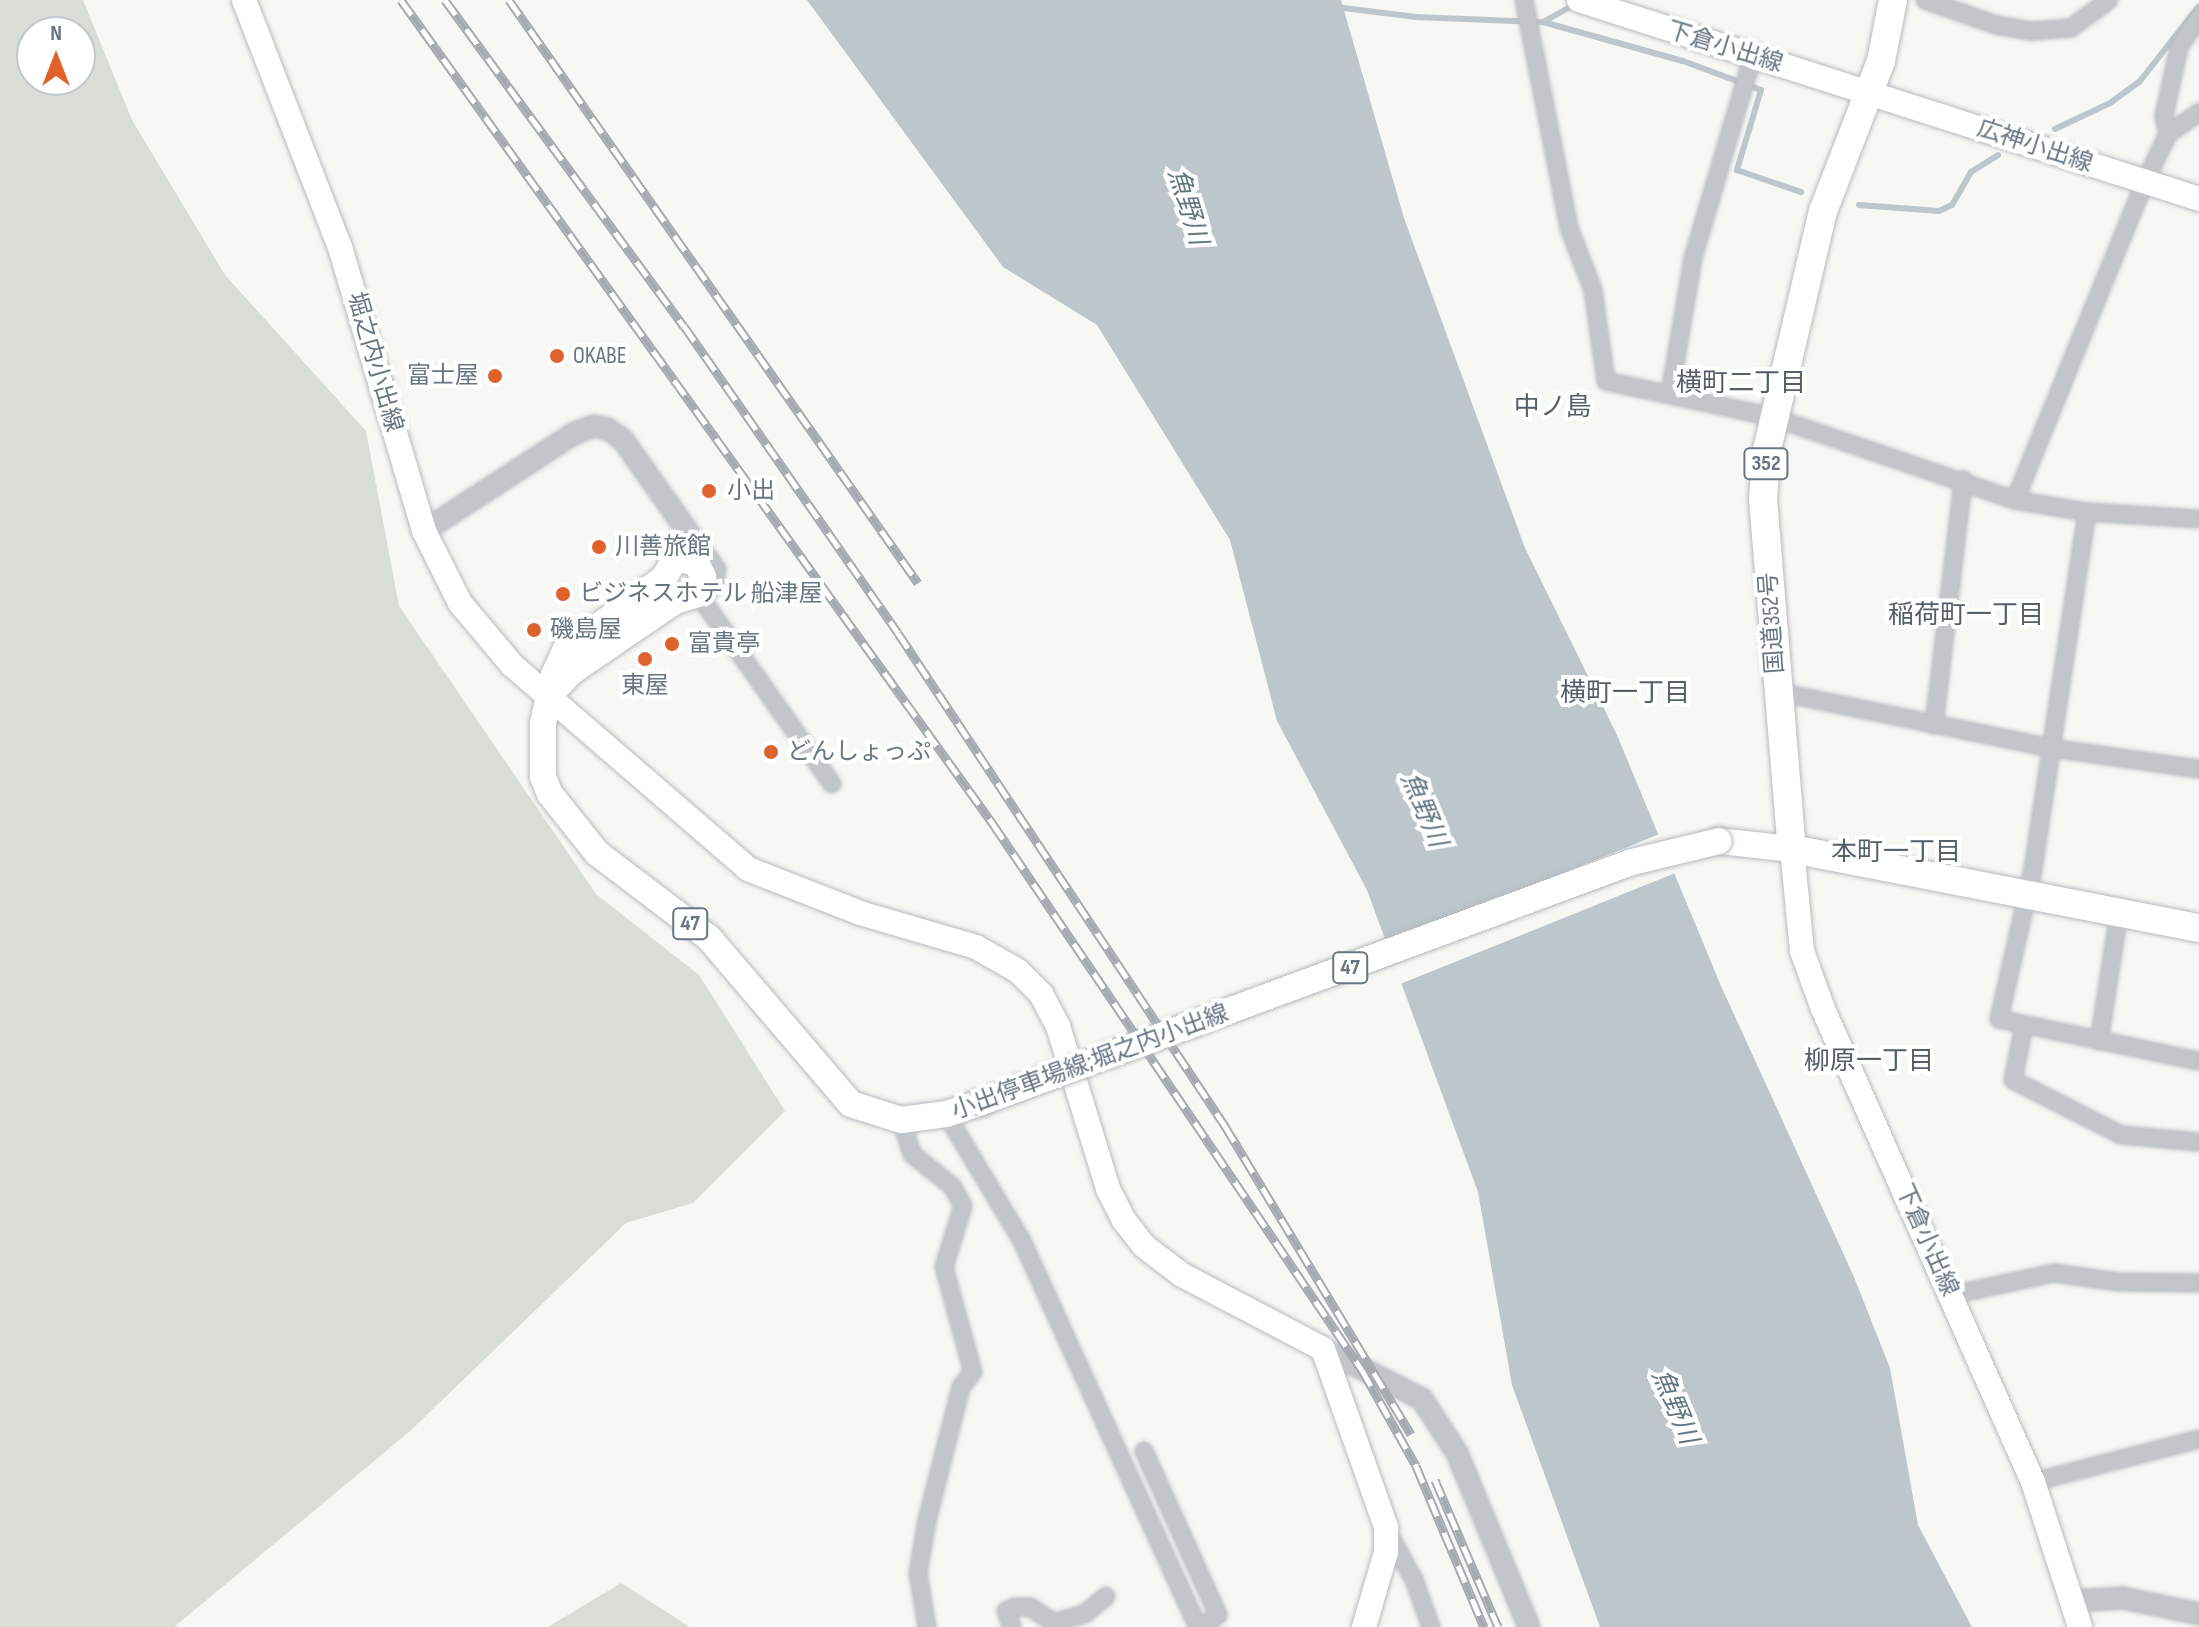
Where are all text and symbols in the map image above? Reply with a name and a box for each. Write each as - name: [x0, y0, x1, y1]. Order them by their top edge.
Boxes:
- north arrow: [16, 16, 96, 96]
- street label: 下倉小出線: [1663, 16, 1787, 78]
- text: N: [50, 20, 62, 47]
- street label: 広神小出線: [1973, 114, 2097, 178]
- water label: 魚野川: [1161, 165, 1213, 249]
- street label: 堀之内小出線: [341, 289, 409, 435]
- place label: OKABE: [573, 342, 627, 370]
- marker: OKABE: [548, 347, 566, 365]
- place label: 富士屋: [407, 362, 479, 390]
- marker: 富士屋: [486, 367, 504, 385]
- district label: 横町二丁目: [1676, 368, 1806, 400]
- district label: 中ノ島: [1514, 392, 1592, 424]
- road number: 352: [1742, 446, 1790, 482]
- place label: 小出: [727, 477, 775, 505]
- marker: 小出: [698, 480, 720, 502]
- place label: 川善旅館: [615, 533, 711, 561]
- marker: 川善旅館: [590, 538, 608, 556]
- street label: 国道352号: [1754, 571, 1790, 675]
- place label: ビジネスホテル 船津屋: [579, 580, 823, 608]
- marker: ビジネスホテル 船津屋: [554, 585, 572, 603]
- district label: 稲荷町一丁目: [1888, 600, 2044, 632]
- place label: 磯島屋: [550, 616, 622, 644]
- marker: 磯島屋: [525, 621, 543, 639]
- place label: 富貴亭: [688, 630, 760, 658]
- marker: 富貴亭: [663, 635, 681, 653]
- marker: 東屋: [636, 650, 654, 668]
- place label: 東屋: [621, 672, 669, 700]
- district label: 横町一丁目: [1560, 678, 1690, 710]
- place label: どんしょっぷ: [787, 738, 931, 766]
- marker: どんしょっぷ: [762, 743, 780, 761]
- water label: 魚野川: [1393, 768, 1453, 852]
- district label: 本町一丁目: [1831, 837, 1961, 869]
- road number: 47: [672, 906, 708, 942]
- road number: 47: [1332, 950, 1368, 986]
- street label: 小出停車場線;堀之内小出線: [948, 998, 1232, 1126]
- district label: 柳原一丁目: [1804, 1046, 1934, 1078]
- street label: 下倉小出線: [1889, 1179, 1965, 1301]
- water label: 魚野川: [1644, 1365, 1704, 1449]

